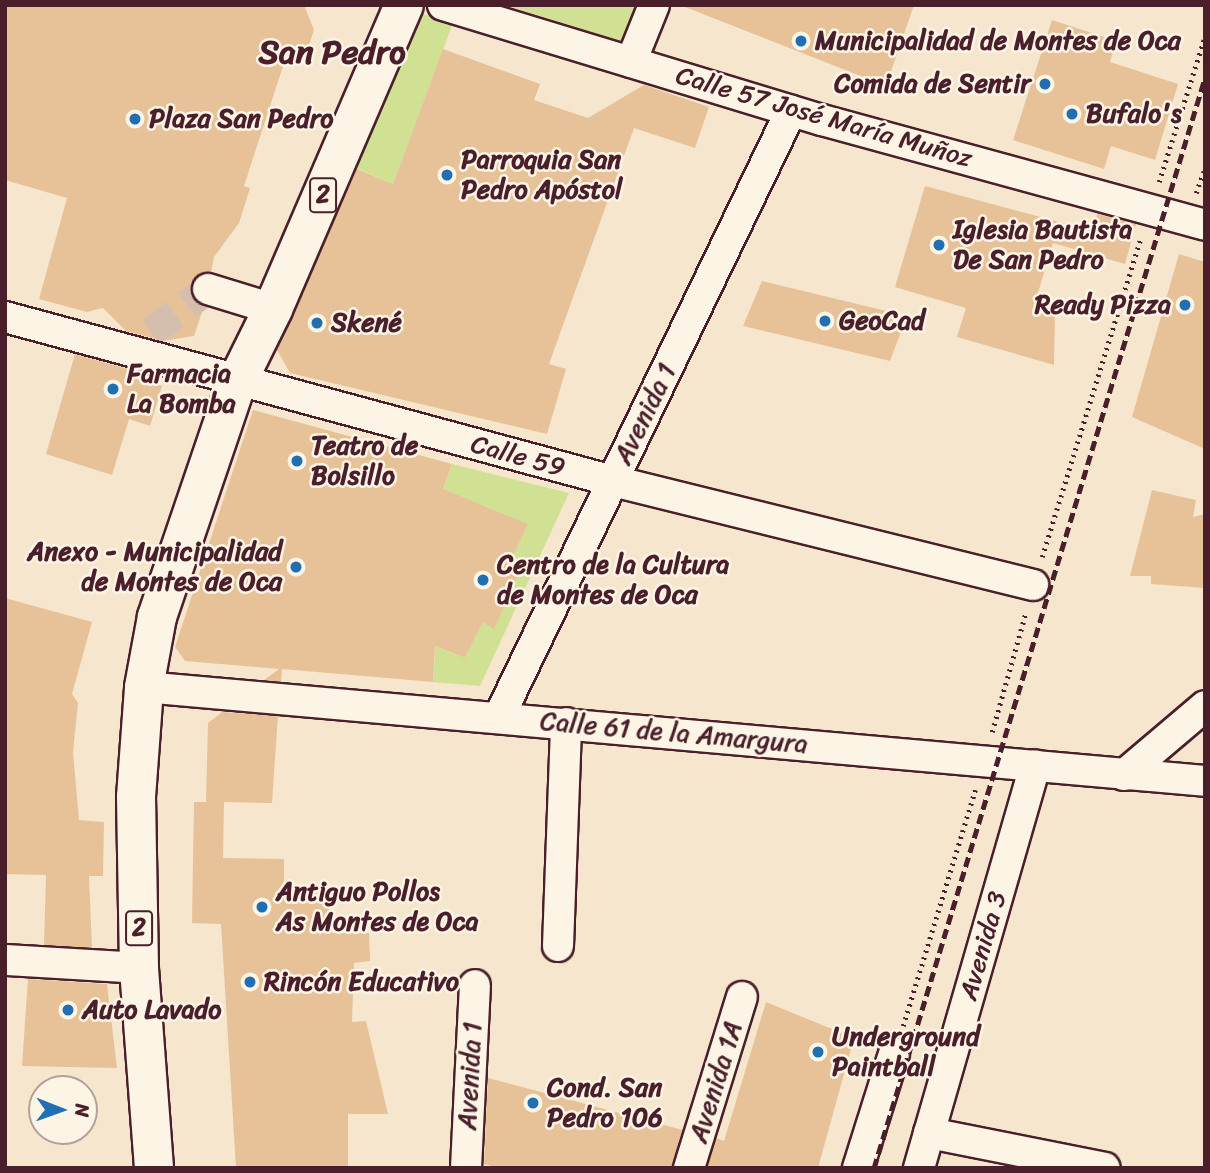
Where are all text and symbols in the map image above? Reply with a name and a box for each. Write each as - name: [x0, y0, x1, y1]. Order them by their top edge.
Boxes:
- place label: Municipalidad de Montes de Oca: [815, 25, 1181, 57]
- district label: San Pedro: [258, 33, 406, 73]
- marker: Municipalidad de Montes de Oca: [793, 33, 809, 49]
- street label: Calle 57 José María Muñoz: [673, 60, 975, 174]
- place label: Comida de Sentir: [834, 68, 1031, 100]
- marker: Comida de Sentir: [1037, 76, 1053, 92]
- place label: Bufalo's: [1086, 98, 1182, 130]
- place label: Plaza San Pedro: [149, 103, 334, 135]
- marker: Bufalo's: [1064, 106, 1080, 122]
- marker: Plaza San Pedro: [127, 111, 143, 127]
- place label: Parroquia San Pedro Apóstol: [461, 144, 622, 206]
- marker: Parroquia San Pedro Apóstol: [439, 167, 455, 183]
- road number: 2: [309, 174, 337, 216]
- place label: Iglesia Bautista De San Pedro: [953, 214, 1132, 276]
- marker: Iglesia Bautista De San Pedro: [931, 237, 947, 253]
- place label: Ready Pizza: [1034, 289, 1171, 321]
- marker: Ready Pizza: [1177, 297, 1193, 313]
- place label: GeoCad: [839, 305, 925, 337]
- place label: Skené: [331, 307, 402, 339]
- marker: GeoCad: [817, 313, 833, 329]
- marker: Skené: [309, 315, 325, 331]
- place label: Farmacia La Bomba: [127, 358, 235, 420]
- street label: Avenida 1: [607, 358, 683, 470]
- marker: Farmacia La Bomba: [105, 381, 121, 397]
- street label: Calle 59: [468, 428, 568, 484]
- place label: Teatro de Bolsillo: [311, 430, 418, 492]
- marker: Teatro de Bolsillo: [289, 453, 305, 469]
- place label: Anexo - Municipalidad de Montes de Oca: [27, 536, 282, 598]
- place label: Centro de la Cultura de Montes de Oca: [497, 549, 730, 610]
- marker: Anexo - Municipalidad de Montes de Oca: [288, 559, 304, 575]
- marker: Centro de la Cultura de Montes de Oca: [475, 572, 491, 588]
- street label: Calle 61 de la Amargura: [538, 706, 810, 760]
- place label: Antiguo Pollos As Montes de Oca: [276, 876, 479, 938]
- street label: Avenida 3: [953, 888, 1013, 1004]
- marker: Antiguo Pollos As Montes de Oca: [254, 899, 270, 915]
- road number: 2: [125, 908, 153, 948]
- place label: Rincón Educativo: [264, 966, 459, 998]
- marker: Rincón Educativo: [242, 974, 258, 990]
- place label: Auto Lavado: [82, 994, 221, 1026]
- marker: Auto Lavado: [60, 1002, 76, 1018]
- street label: Avenida 1A: [683, 1017, 749, 1147]
- street label: Avenida 1: [452, 1021, 488, 1131]
- place label: Underground Paintball: [832, 1021, 980, 1082]
- marker: Underground Paintball: [810, 1044, 826, 1060]
- place label: Cond. San Pedro 106: [547, 1072, 663, 1134]
- north arrow: [28, 1075, 98, 1145]
- marker: Cond. San Pedro 106: [525, 1095, 541, 1111]
- text: N: [66, 1103, 99, 1117]

